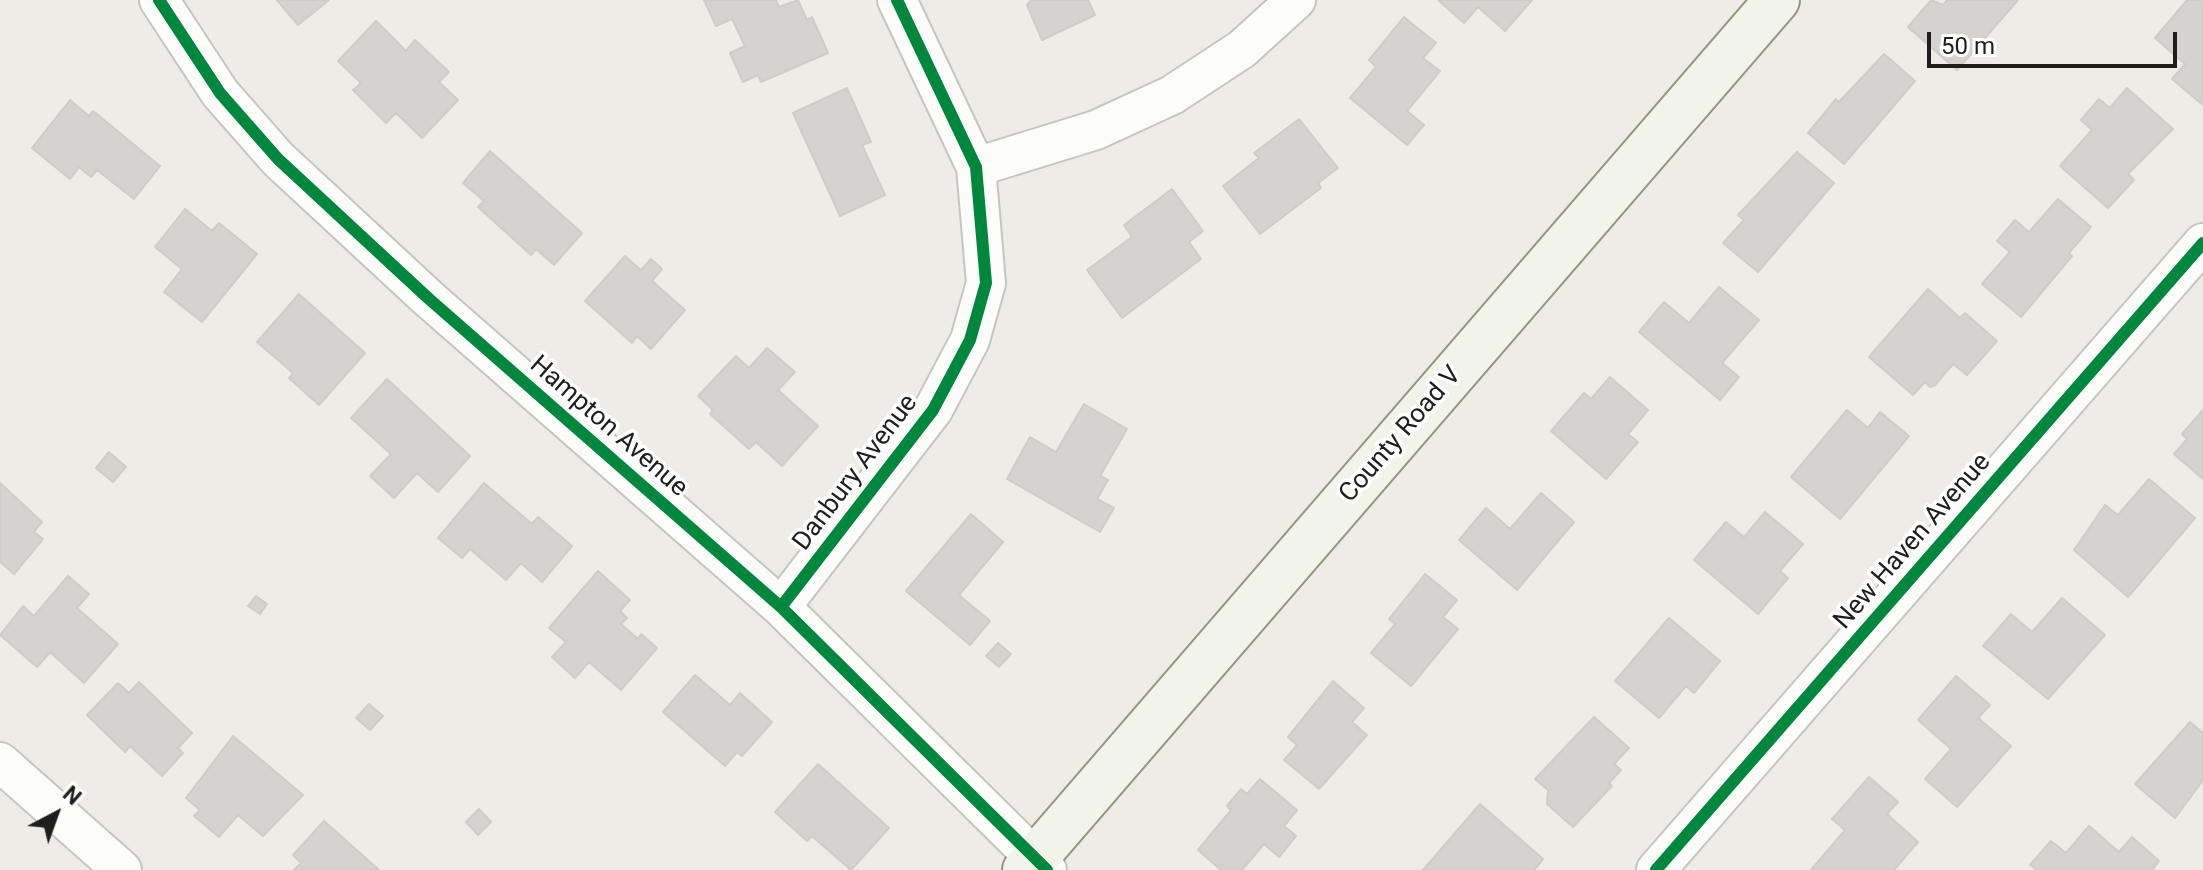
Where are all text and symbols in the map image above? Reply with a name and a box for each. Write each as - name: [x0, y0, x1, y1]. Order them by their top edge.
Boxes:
- scale bar: [1931, 16, 2181, 66]
- text: 50 m: [1941, 32, 1995, 60]
- street label: Hampton Avenue: [523, 350, 693, 504]
- street label: County Road V: [1333, 360, 1469, 510]
- street label: Danbury Avenue: [787, 389, 925, 557]
- street label: New Haven Avenue: [1828, 448, 1998, 636]
- north arrow: [16, 774, 96, 854]
- text: N: [58, 781, 86, 810]

